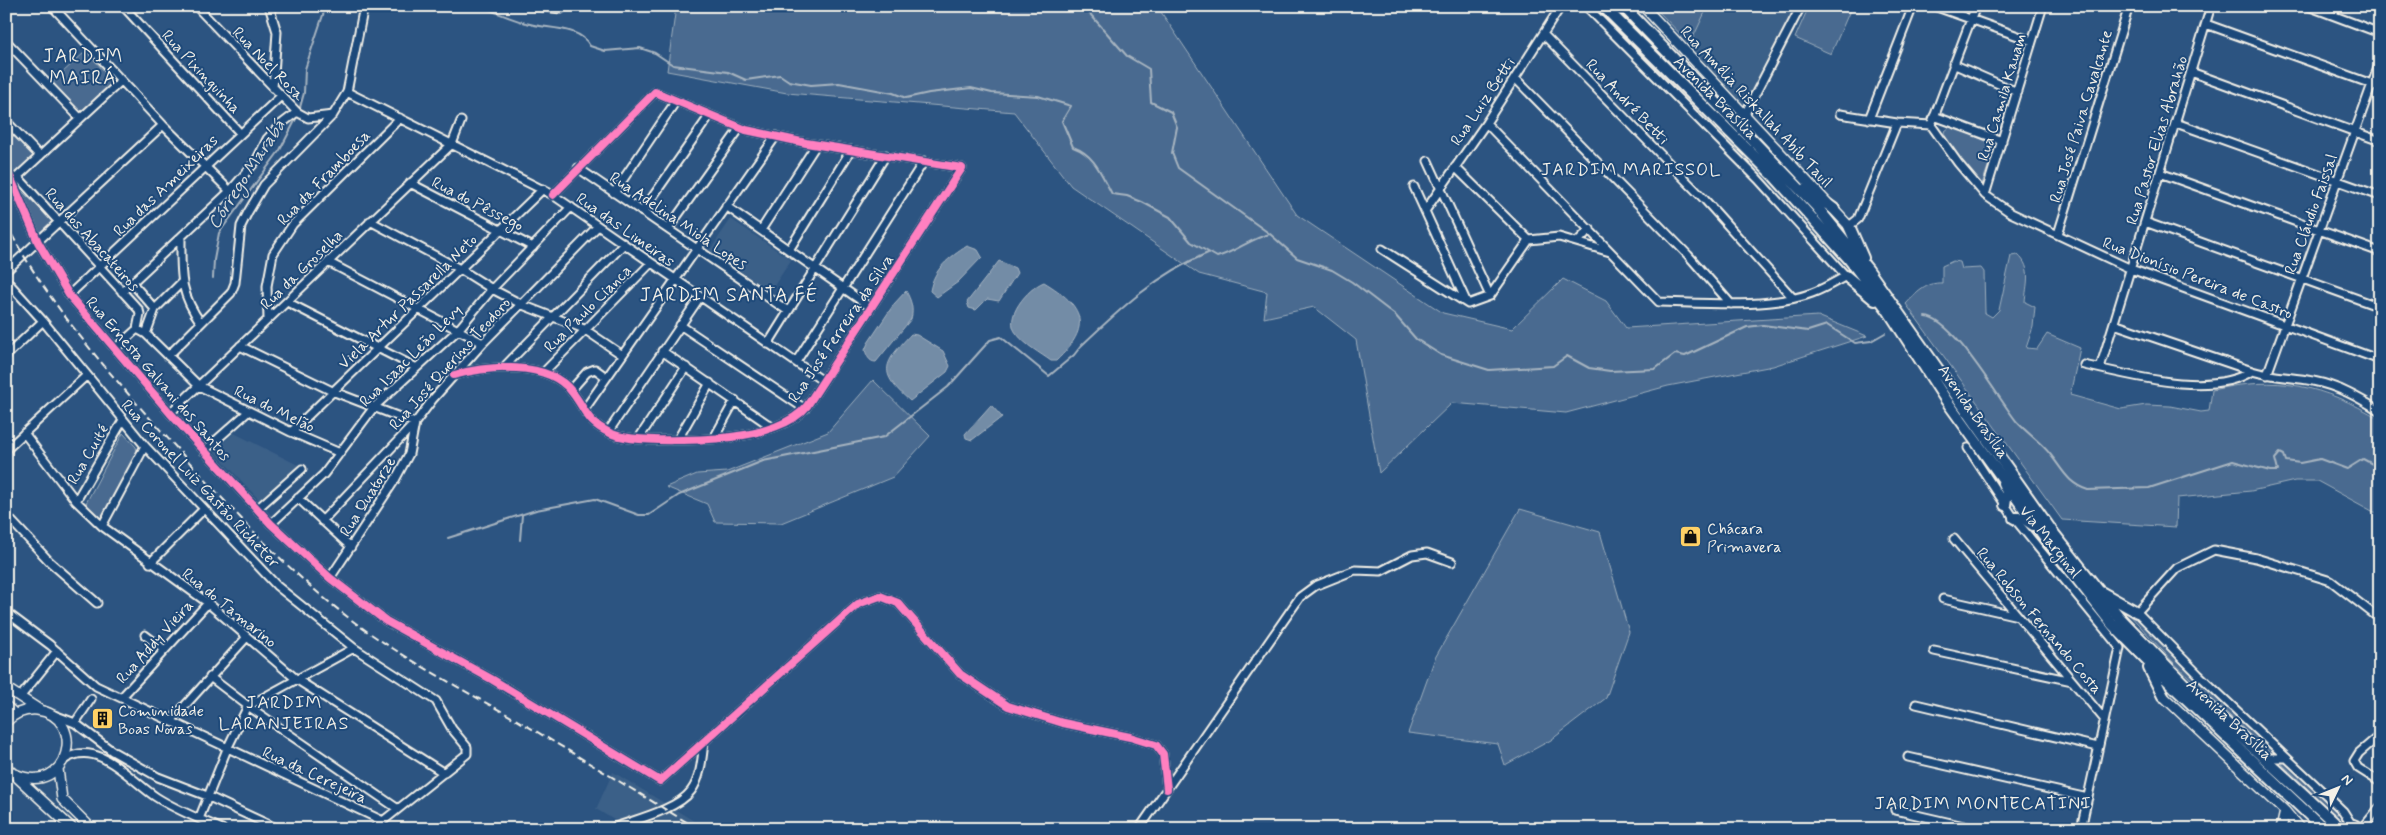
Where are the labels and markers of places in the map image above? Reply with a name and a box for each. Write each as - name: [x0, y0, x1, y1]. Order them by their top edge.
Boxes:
- place label: Chácara Primavera: [1707, 519, 1781, 558]
- shop icon: Chácara Primavera: [1679, 525, 1703, 549]
- place label: Comunidade Boas Novas: [118, 701, 204, 740]
- building icon: Comunidade Boas Novas: [90, 707, 114, 731]

